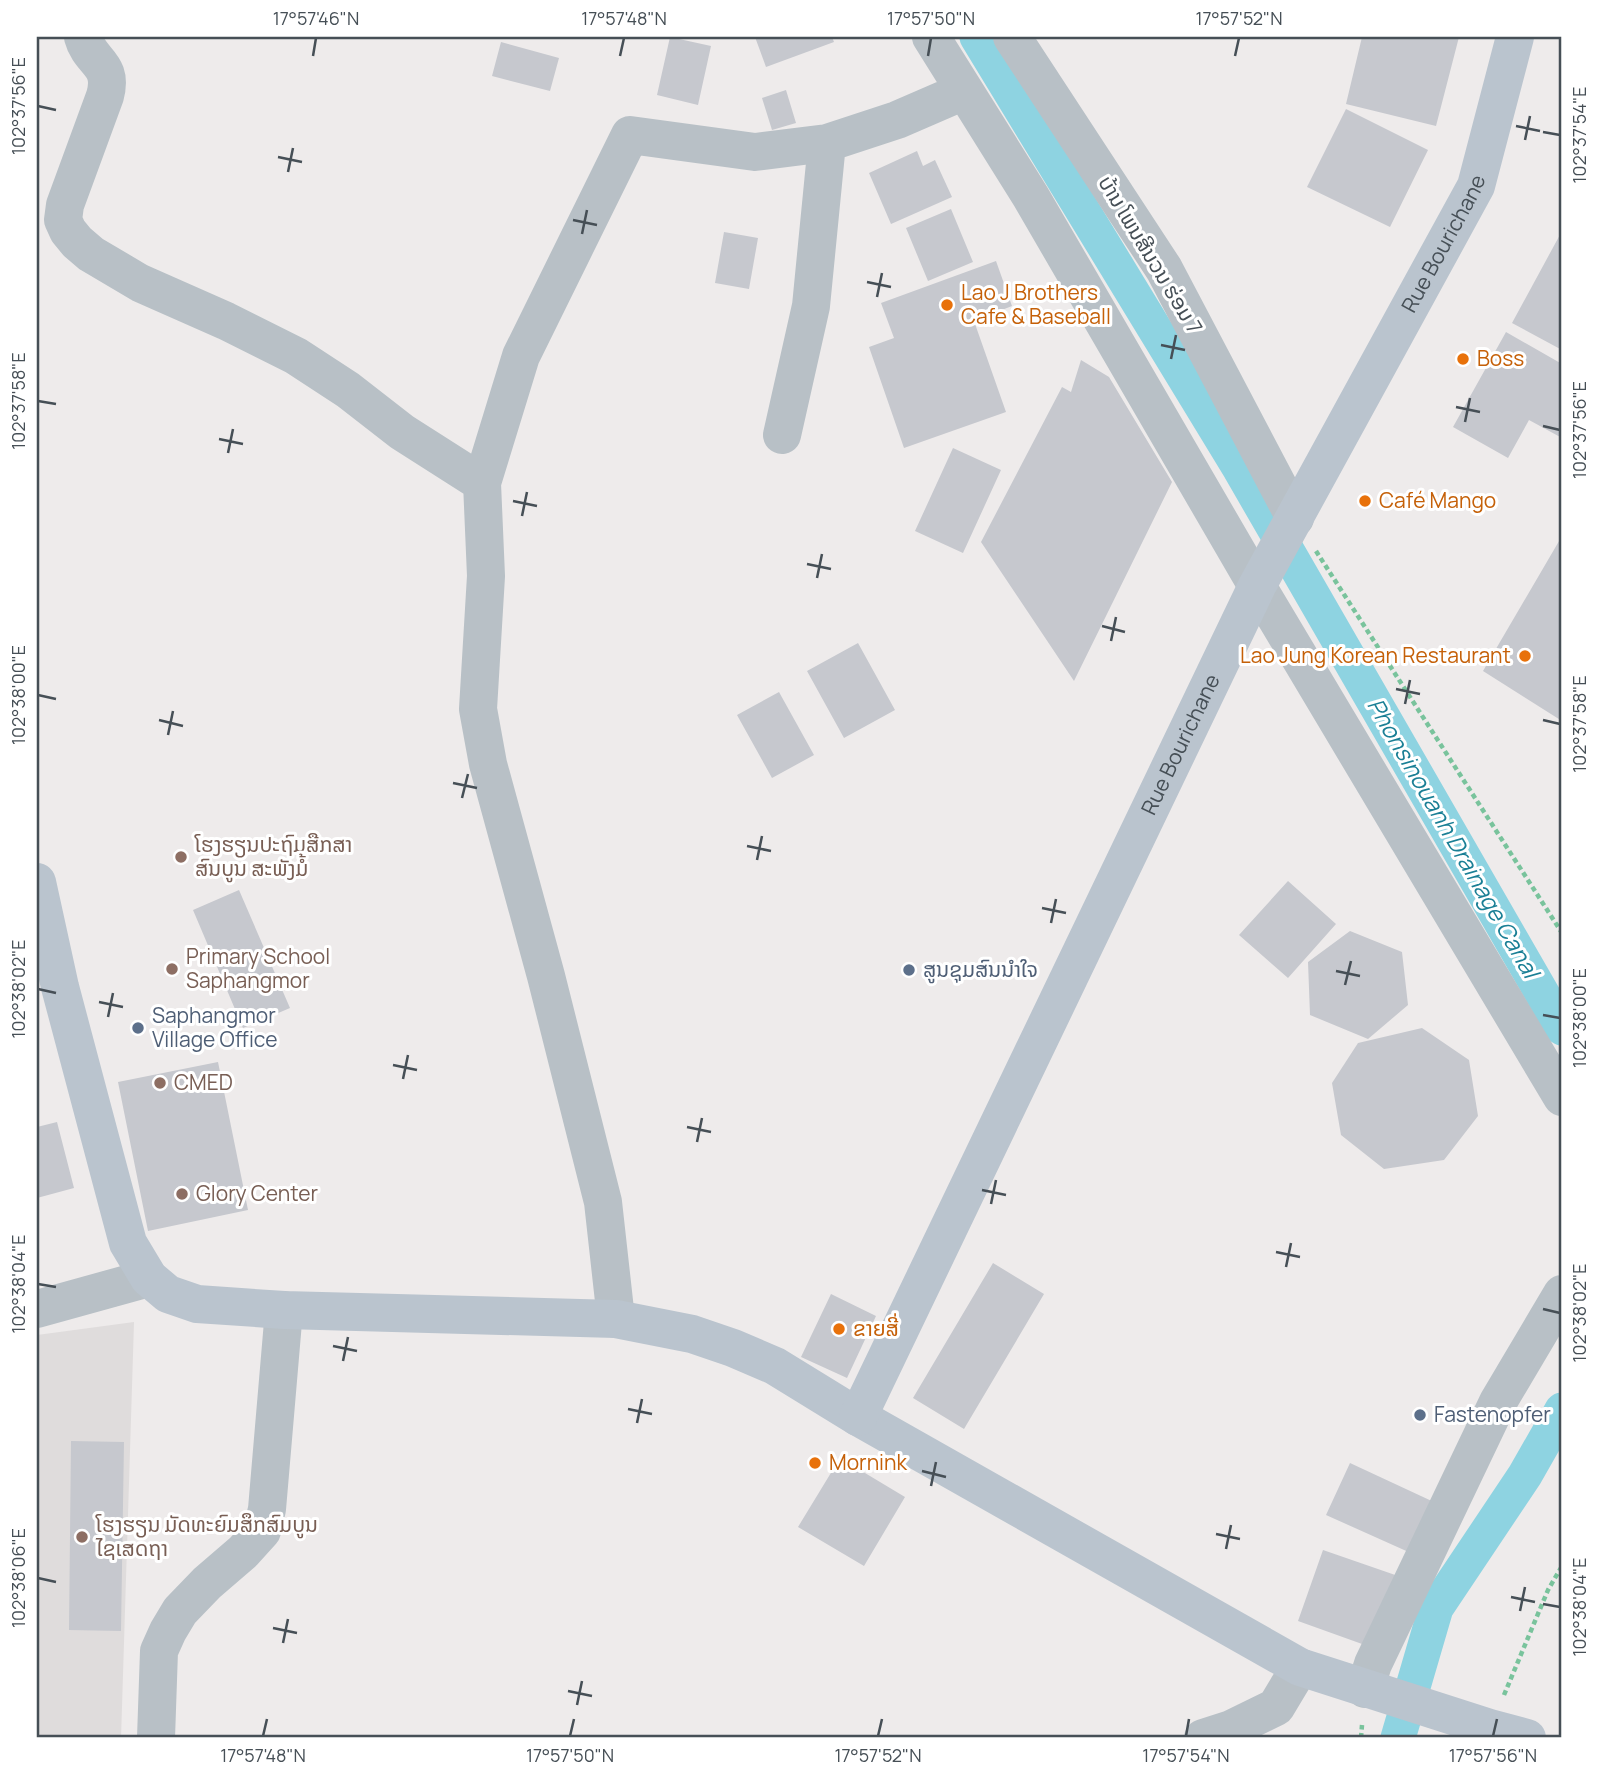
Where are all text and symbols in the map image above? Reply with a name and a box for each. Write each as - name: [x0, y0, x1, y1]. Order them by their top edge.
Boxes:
- text: 17°57'46"N: [273, 6, 359, 30]
- text: 17°57'48"N: [581, 6, 667, 30]
- text: 17°57'50"N: [887, 6, 975, 30]
- text: 17°57'52"N: [1196, 6, 1282, 30]
- text: 102°37'56"E: [6, 57, 30, 155]
- text: 102°37'54"E: [1567, 87, 1591, 183]
- street label: ບ້ານ ໂພນສີນວນ ຮ່ອມ 7: [1092, 170, 1209, 339]
- street label: Rue Bourichane: [1394, 172, 1491, 317]
- place label: Lao J Brothers Cafe & Baseball: [961, 278, 1111, 330]
- marker: Lao J Brothers Cafe & Baseball: [939, 297, 955, 313]
- place label: Boss: [1477, 344, 1524, 372]
- marker: Boss: [1455, 351, 1471, 367]
- text: 102°37'58"E: [6, 352, 30, 450]
- text: 102°37'56"E: [1567, 381, 1591, 479]
- place label: Café Mango: [1379, 486, 1496, 514]
- marker: Café Mango: [1357, 493, 1373, 509]
- place label: Lao Jung Korean Restaurant: [1240, 641, 1511, 669]
- text: 102°38'00"E: [6, 645, 30, 745]
- marker: Lao Jung Korean Restaurant: [1517, 648, 1533, 664]
- street label: Rue Bourichane: [1134, 669, 1226, 819]
- text: 102°37'58"E: [1567, 675, 1591, 773]
- water label: Phonsinouanh Drainage Canal: [1360, 692, 1549, 986]
- place label: ໂຮງຮຽນປະຖົມສືກສາ ສົນບູນ ສະພັງມໍ້: [194, 830, 352, 883]
- marker: ໂຮງຮຽນປະຖົມສືກສາ ສົນບູນ ສະພັງມໍ້: [173, 849, 189, 865]
- text: 102°38'02"E: [6, 939, 30, 1039]
- place label: Primary School Saphangmor: [186, 942, 330, 994]
- place label: ສູນຊຸມສົນນຳໃຈ: [923, 955, 1038, 984]
- marker: Primary School Saphangmor: [164, 961, 180, 977]
- marker: ສູນຊຸມສົນນຳໃຈ: [901, 962, 917, 978]
- text: 102°38'00"E: [1567, 968, 1591, 1068]
- place label: Saphangmor Village Office: [152, 1001, 277, 1053]
- marker: Saphangmor Village Office: [130, 1020, 146, 1036]
- place label: CMED: [174, 1068, 233, 1096]
- marker: CMED: [152, 1075, 168, 1091]
- place label: Glory Center: [196, 1179, 319, 1207]
- marker: Glory Center: [174, 1186, 190, 1202]
- text: 102°38'04"E: [6, 1235, 30, 1333]
- text: 102°38'02"E: [1567, 1263, 1591, 1363]
- place label: ຂາຍສີ່: [853, 1313, 899, 1342]
- marker: ຂາຍສີ່: [831, 1321, 847, 1337]
- place label: Fastenopfer: [1434, 1400, 1551, 1428]
- marker: Fastenopfer: [1412, 1407, 1428, 1423]
- place label: Mornink: [829, 1448, 907, 1476]
- marker: Mornink: [807, 1455, 823, 1471]
- place label: ໂຮງຮຽນ ມັດທະຍົມສຶກສົມບູນ ໄຊເສດຖາ: [95, 1510, 318, 1562]
- text: 102°38'06"E: [6, 1528, 30, 1628]
- marker: ໂຮງຮຽນ ມັດທະຍົມສຶກສົມບູນ ໄຊເສດຖາ: [74, 1529, 90, 1545]
- text: 102°38'04"E: [1567, 1558, 1591, 1656]
- text: 17°57'48"N: [220, 1743, 306, 1767]
- text: 17°57'50"N: [526, 1743, 614, 1767]
- text: 17°57'52"N: [835, 1743, 921, 1767]
- text: 17°57'54"N: [1142, 1743, 1230, 1767]
- text: 17°57'56"N: [1449, 1743, 1537, 1767]

